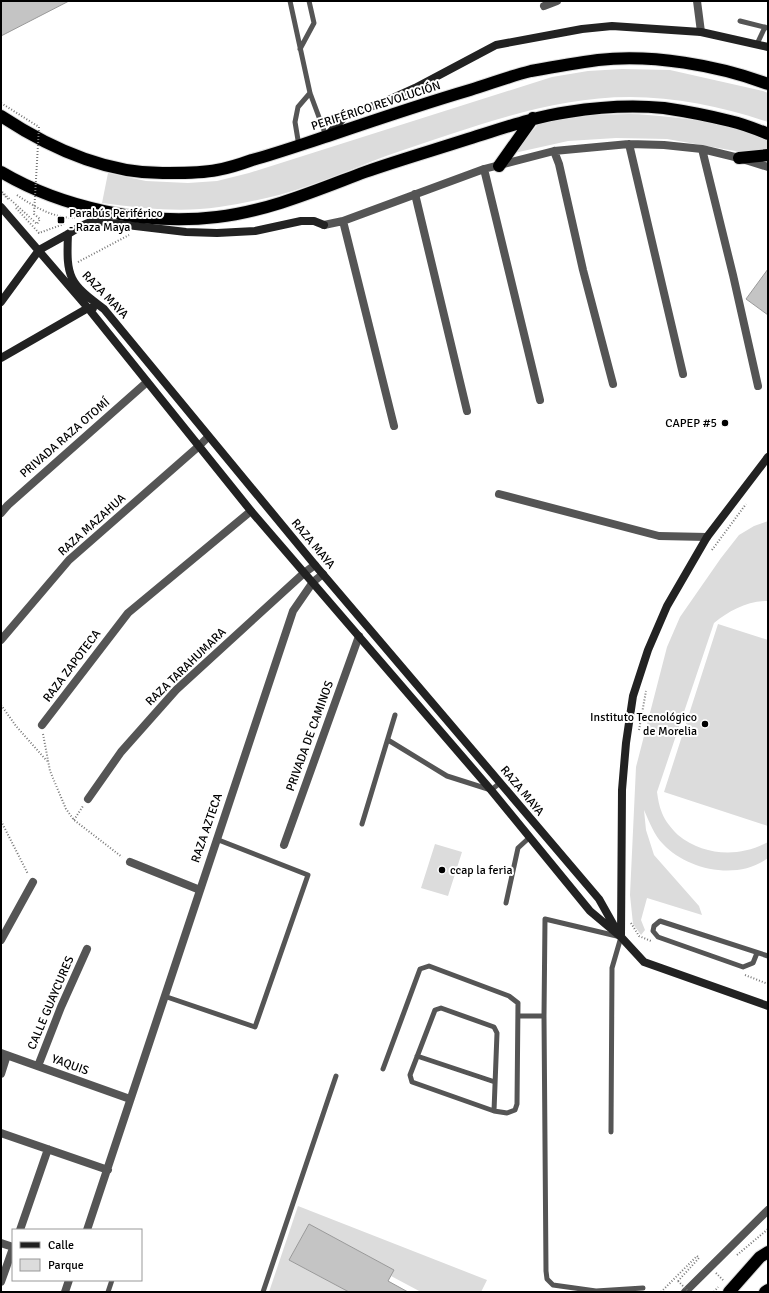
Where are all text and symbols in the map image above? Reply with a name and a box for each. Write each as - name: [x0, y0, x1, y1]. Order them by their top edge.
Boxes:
- street label: PERIFÉRICO REVOLUCIÓN: [309, 78, 443, 134]
- place label: Parabús Periférico - Raza Maya: [69, 206, 163, 235]
- marker: Parabús Periférico - Raza Maya: [56, 215, 66, 225]
- street label: RAZA MAYA: [79, 268, 132, 322]
- street label: PRIVADA RAZA OTOMÍ: [17, 395, 113, 481]
- place label: CAPEP #5: [665, 416, 717, 431]
- marker: CAPEP #5: [720, 418, 730, 428]
- street label: RAZA MAZAHUA: [55, 490, 129, 559]
- street label: RAZA MAYA: [288, 516, 339, 572]
- street label: RAZA TARAHUMARA: [143, 624, 230, 709]
- street label: RAZA ZAPOTECA: [40, 626, 105, 705]
- street label: PRIVADA DE CAMINOS: [283, 678, 337, 793]
- place label: Instituto Tecnológico de Morelia: [590, 710, 697, 739]
- marker: Instituto Tecnológico de Morelia: [700, 719, 710, 729]
- street label: RAZA MAYA: [497, 763, 548, 819]
- street label: RAZA AZTECA: [188, 791, 226, 865]
- place label: ccap la feria: [450, 863, 512, 878]
- marker: ccap la feria: [437, 865, 447, 875]
- street label: CALLE GUAYCURES: [24, 954, 78, 1052]
- street label: YAQUIS: [49, 1051, 91, 1079]
- legend: [12, 1229, 142, 1281]
- text: Calle: [48, 1238, 74, 1253]
- text: Parque: [48, 1258, 84, 1273]

